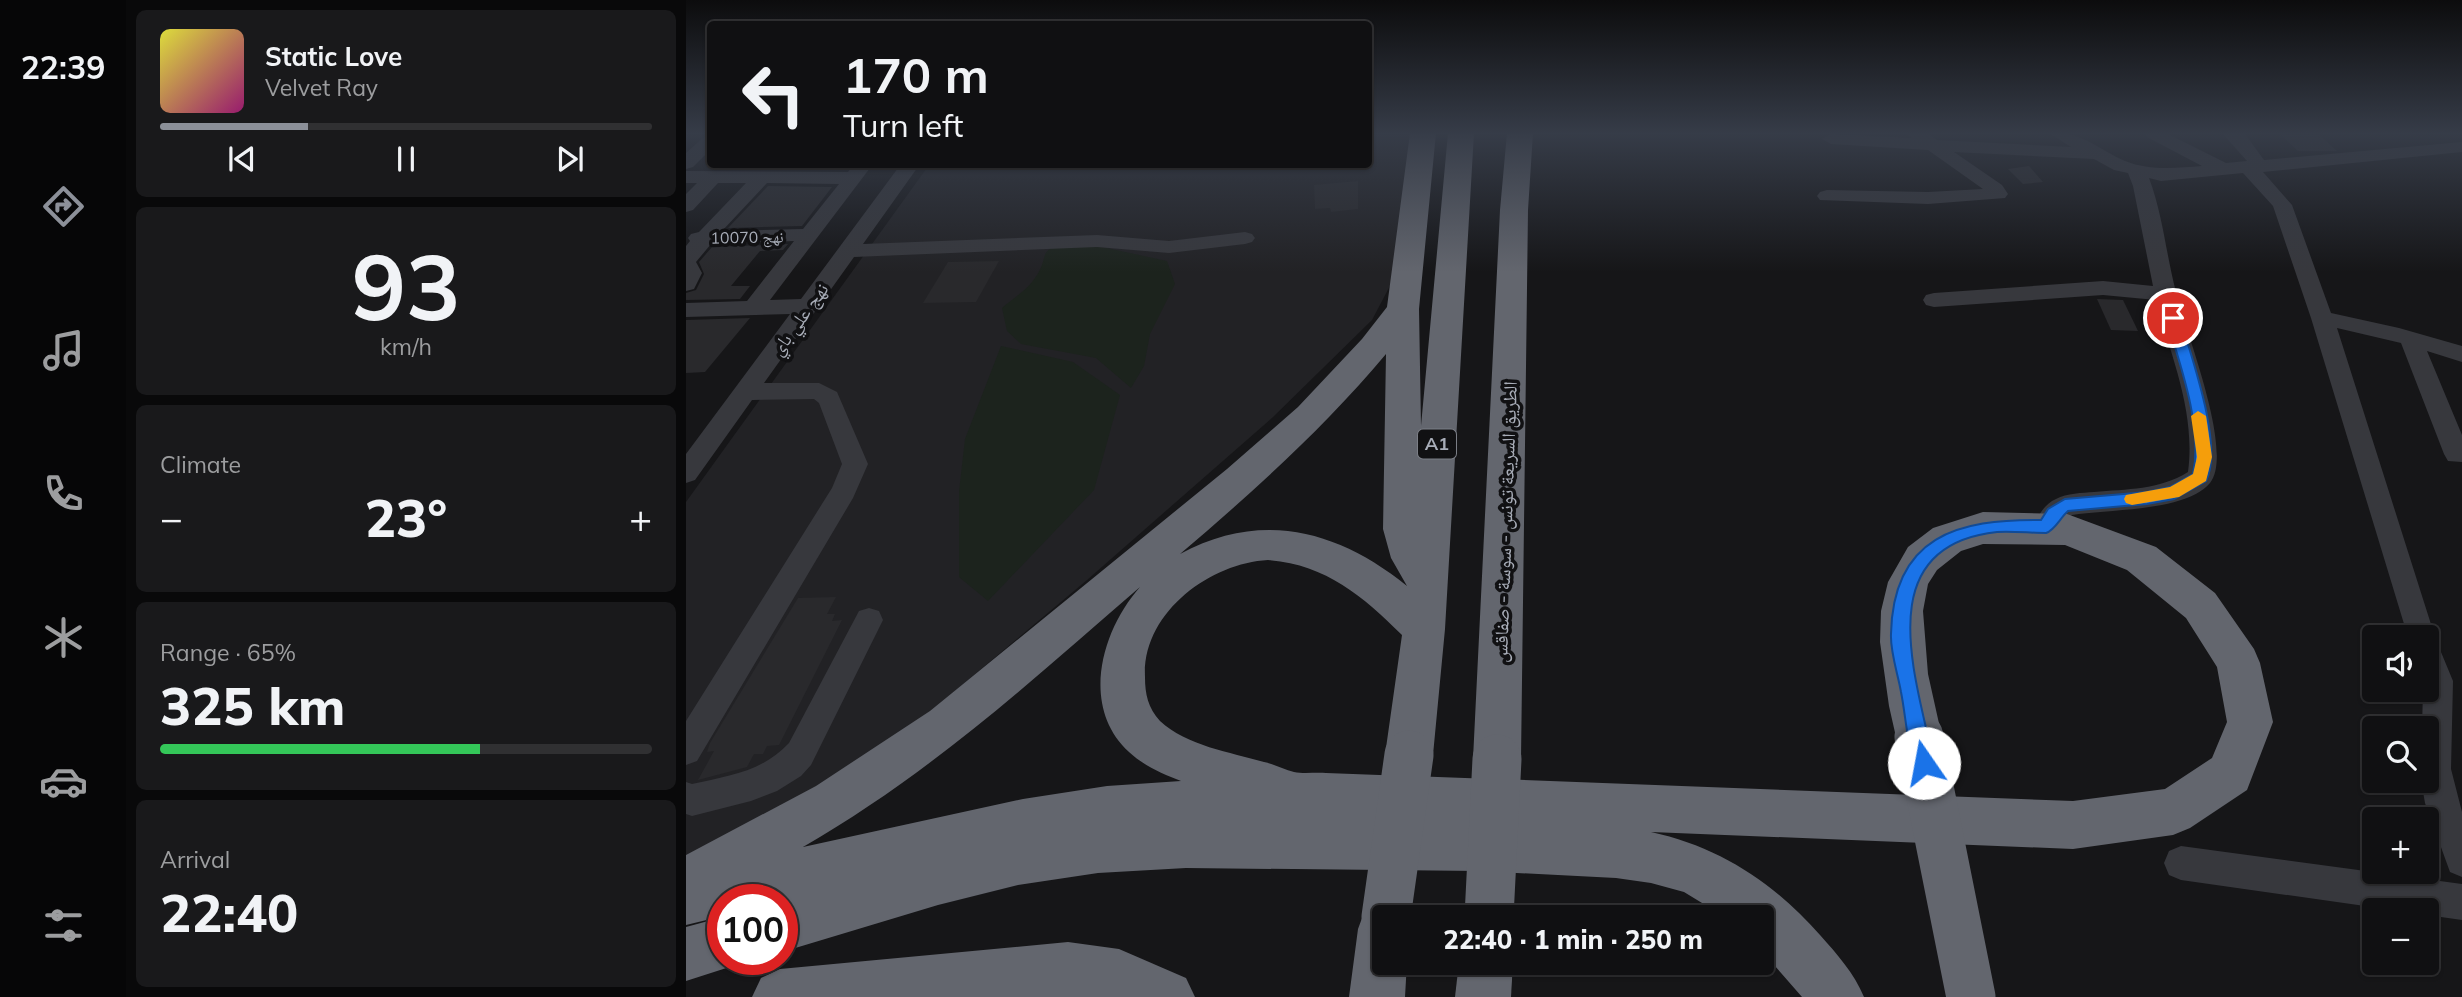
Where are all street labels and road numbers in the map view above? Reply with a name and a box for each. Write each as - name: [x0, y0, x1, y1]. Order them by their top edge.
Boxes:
- street label: نهج 10070: [710, 226, 784, 249]
- street label: نهج علي باي: [765, 278, 837, 362]
- street label: الطريق السريعة تونس - سوسة - صفاقس: [1488, 381, 1522, 663]
- road number: A1: [1418, 430, 1456, 458]

